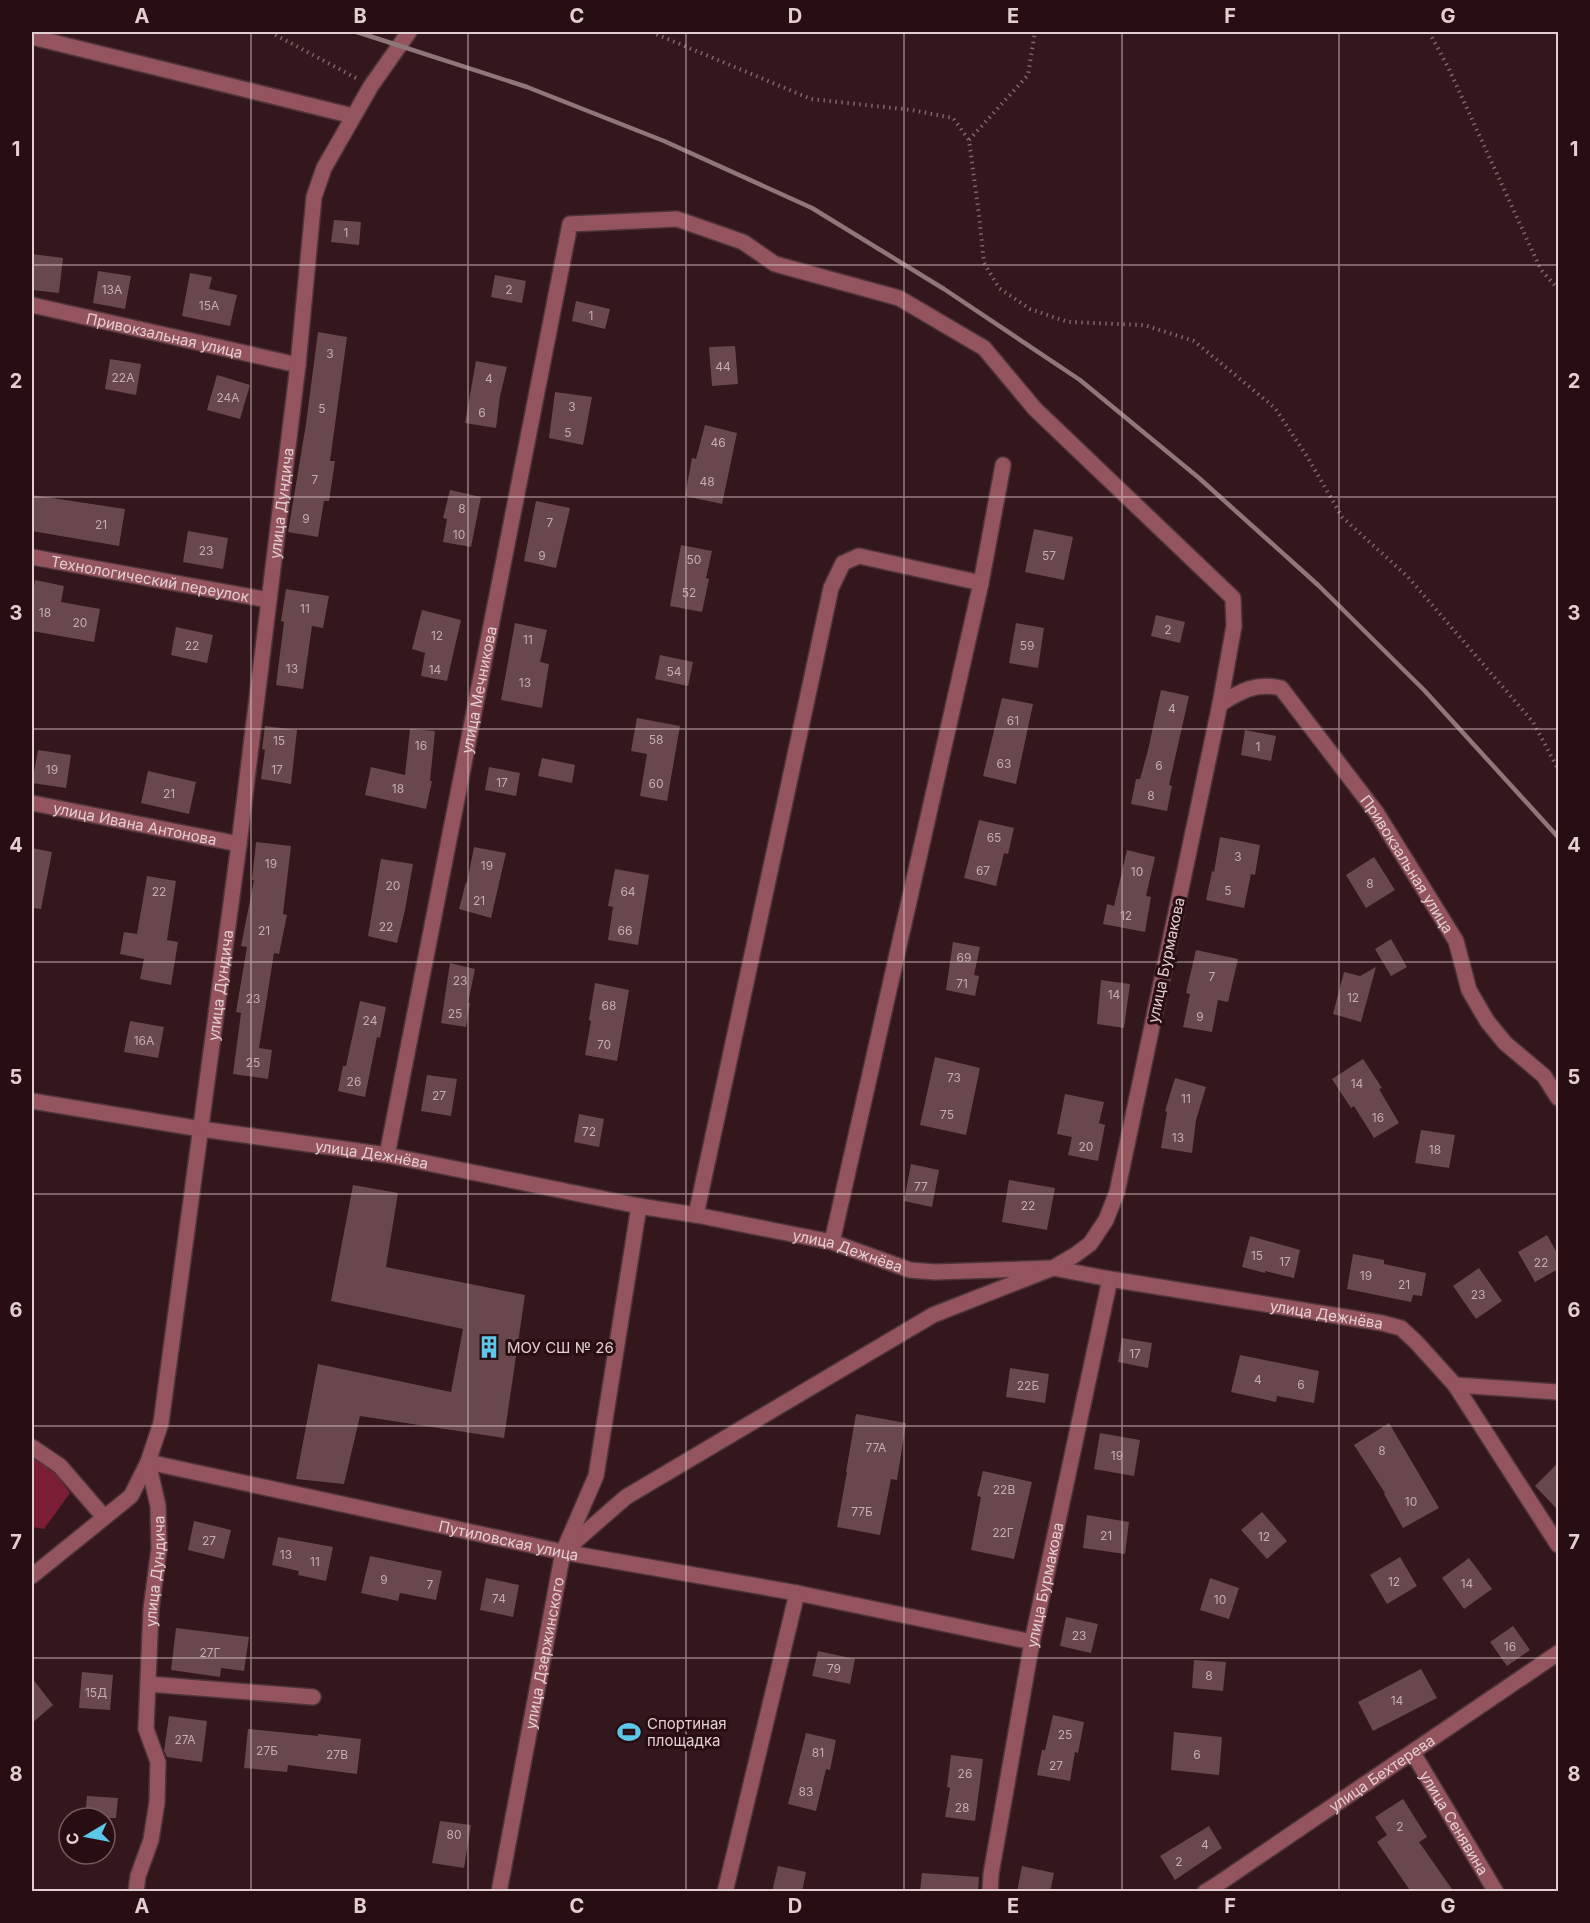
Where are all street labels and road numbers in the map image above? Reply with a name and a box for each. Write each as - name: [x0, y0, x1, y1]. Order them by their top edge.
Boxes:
- street label: Привокзальная улица: [85, 308, 245, 362]
- street label: улица Дундича: [265, 447, 297, 560]
- street label: Технологический переулок: [49, 551, 251, 606]
- street label: улица Мечникова: [457, 625, 500, 755]
- street label: Привокзальная улица: [1357, 791, 1458, 936]
- street label: улица Ивана Антонова: [52, 798, 218, 849]
- street label: улица Бурмакова: [1143, 896, 1189, 1024]
- street label: улица Дундича: [203, 929, 237, 1042]
- street label: улица Дежнёва: [314, 1136, 430, 1173]
- street label: улица Дежнёва: [791, 1225, 905, 1276]
- street label: улица Дежнёва: [1269, 1296, 1384, 1333]
- street label: улица Дундича: [141, 1515, 169, 1627]
- street label: Путиловская улица: [437, 1516, 580, 1564]
- street label: улица Бурмакова: [1022, 1520, 1067, 1649]
- street label: улица Дзержинского: [520, 1575, 568, 1731]
- street label: улица Бехтерева: [1325, 1730, 1438, 1816]
- street label: улица Сенявина: [1416, 1767, 1493, 1878]

